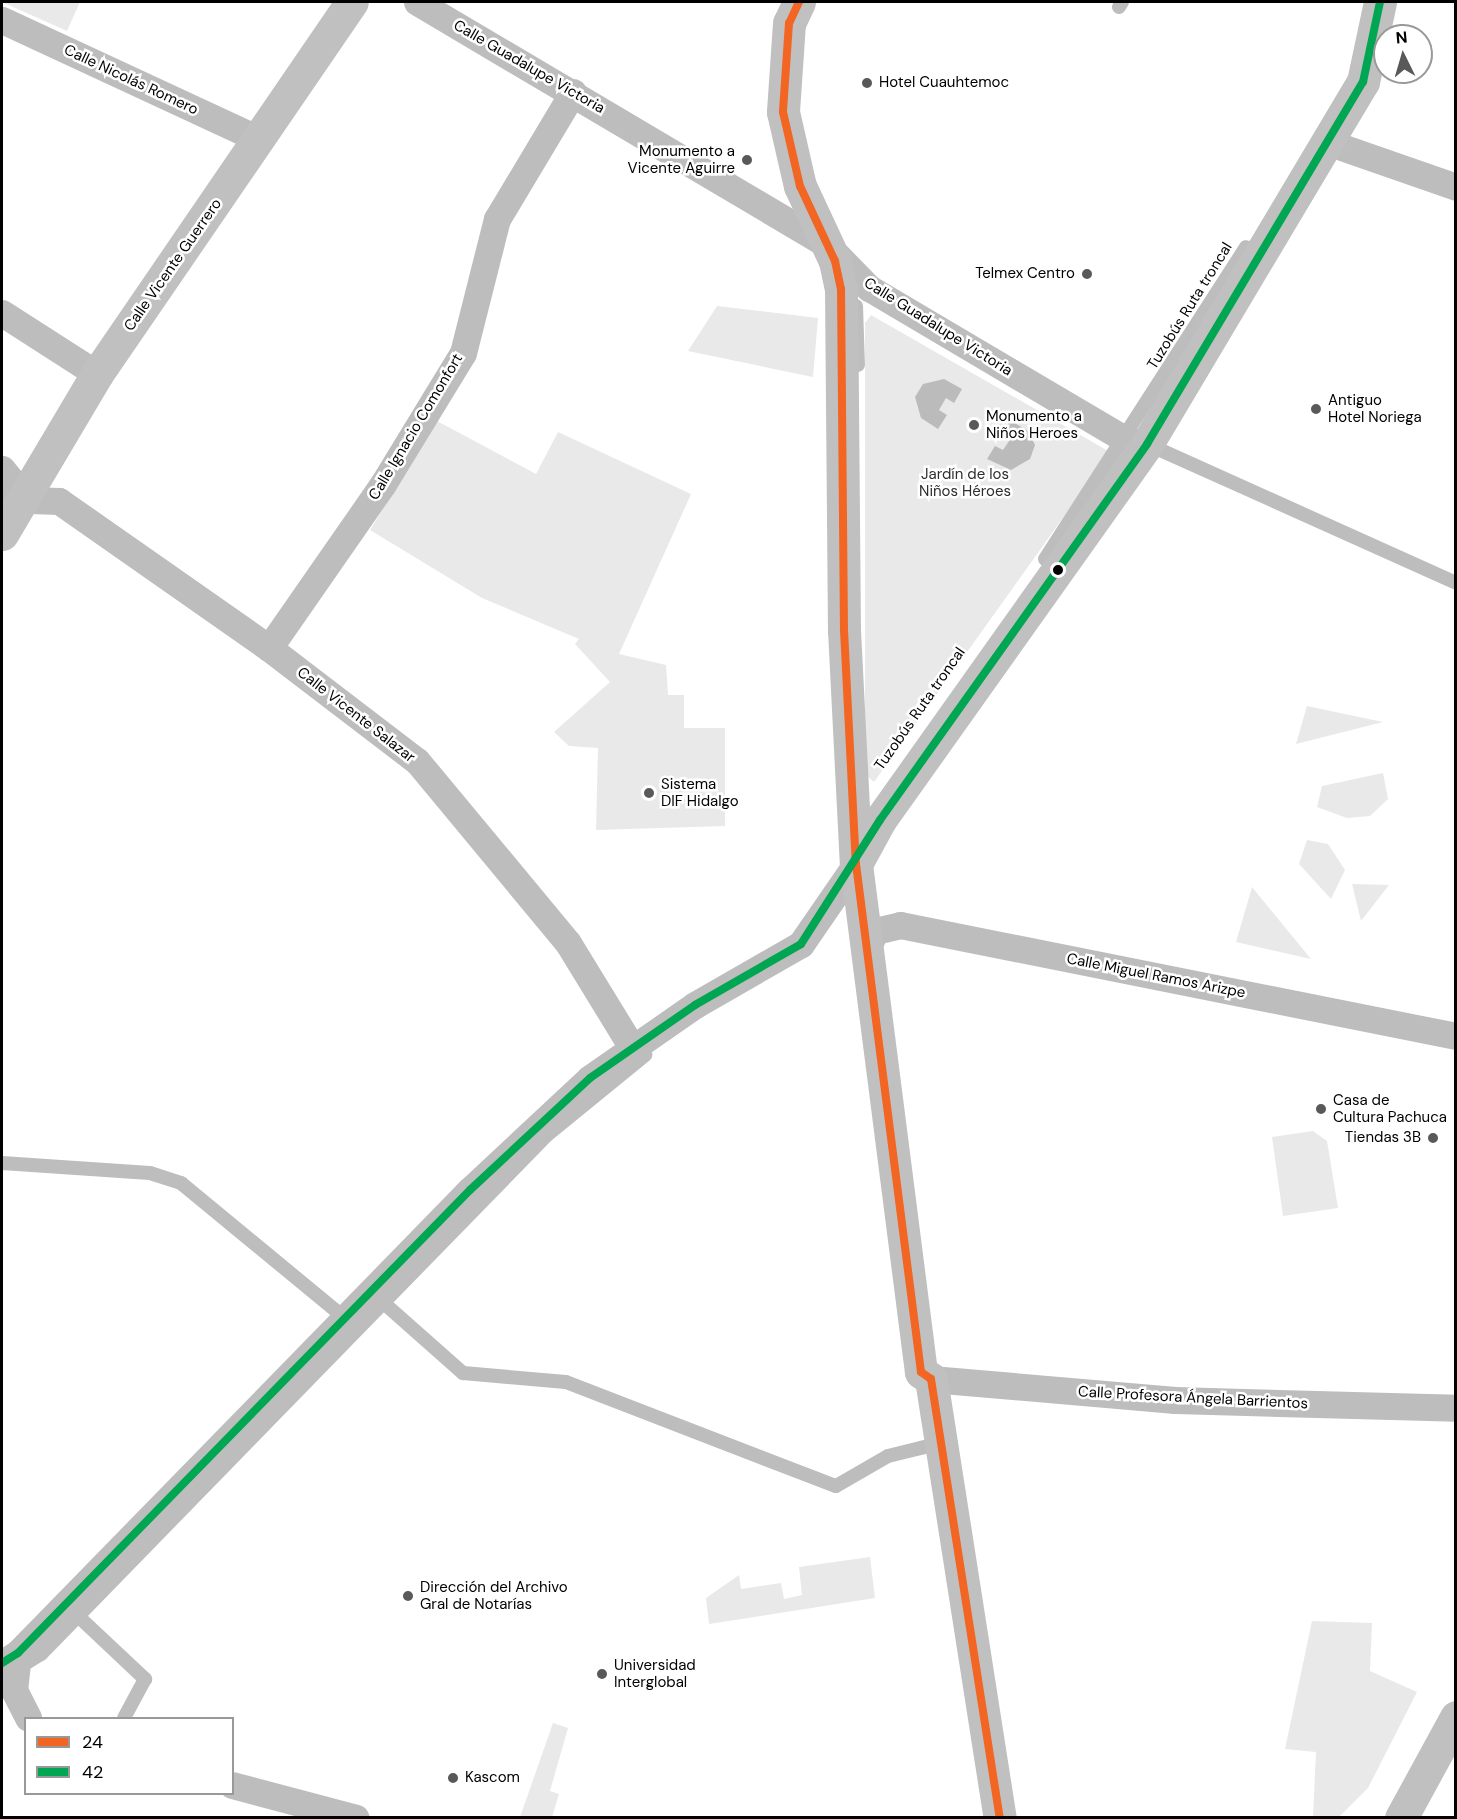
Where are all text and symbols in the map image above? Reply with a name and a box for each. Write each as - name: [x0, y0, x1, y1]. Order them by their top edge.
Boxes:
- street label: Calle Guadalupe Victoria: [450, 16, 608, 118]
- north arrow: [1373, 24, 1433, 84]
- text: N: [1395, 27, 1408, 49]
- street label: Calle Nicolás Romero: [61, 41, 201, 119]
- place label: Hotel Cuauhtemoc: [879, 74, 1009, 92]
- marker: Hotel Cuauhtemoc: [860, 76, 874, 90]
- place label: Monumento a Vicente Aguirre: [628, 142, 735, 177]
- marker: Monumento a Vicente Aguirre: [740, 153, 754, 167]
- street label: Calle Vicente Guerrero: [120, 195, 226, 335]
- street label: Tuzobús Ruta troncal: [1144, 239, 1236, 373]
- place label: Telmex Centro: [975, 265, 1075, 283]
- marker: Telmex Centro: [1080, 267, 1094, 281]
- street label: Calle Guadalupe Victoria: [861, 274, 1015, 380]
- street label: Calle Ignacio Comonfort: [365, 351, 467, 503]
- place label: Antiguo Hotel Noriega: [1328, 391, 1422, 426]
- marker: Antiguo Hotel Noriega: [1309, 402, 1323, 416]
- place label: Monumento a Niños Heroes: [986, 407, 1082, 442]
- marker: Monumento a Niños Heroes: [967, 418, 981, 432]
- park label: Jardín de los Niños Héroes: [919, 465, 1011, 500]
- unlabelled marker: [1052, 564, 1064, 576]
- street label: Tuzobús Ruta troncal: [871, 644, 969, 774]
- street label: Calle Vicente Salazar: [293, 663, 419, 767]
- place label: Sistema DIF Hidalgo: [661, 775, 739, 810]
- marker: Sistema DIF Hidalgo: [642, 786, 656, 800]
- street label: Calle Miguel Ramos Arizpe: [1065, 950, 1247, 1002]
- place label: Casa de Cultura Pachuca: [1333, 1091, 1447, 1126]
- marker: Casa de Cultura Pachuca: [1314, 1102, 1328, 1116]
- place label: Tiendas 3B: [1345, 1129, 1421, 1147]
- marker: Tiendas 3B: [1426, 1131, 1440, 1145]
- street label: Calle Profesora Ángela Barrientos: [1078, 1383, 1308, 1413]
- place label: Dirección del Archivo Gral de Notarías: [420, 1578, 568, 1613]
- marker: Dirección del Archivo Gral de Notarías: [401, 1589, 415, 1603]
- place label: Universidad Interglobal: [614, 1656, 696, 1691]
- marker: Universidad Interglobal: [595, 1667, 609, 1681]
- legend: [24, 1717, 234, 1795]
- text: 24: [82, 1730, 103, 1754]
- text: 42: [82, 1760, 103, 1784]
- place label: Kascom: [465, 1769, 520, 1787]
- marker: Kascom: [446, 1771, 460, 1785]

